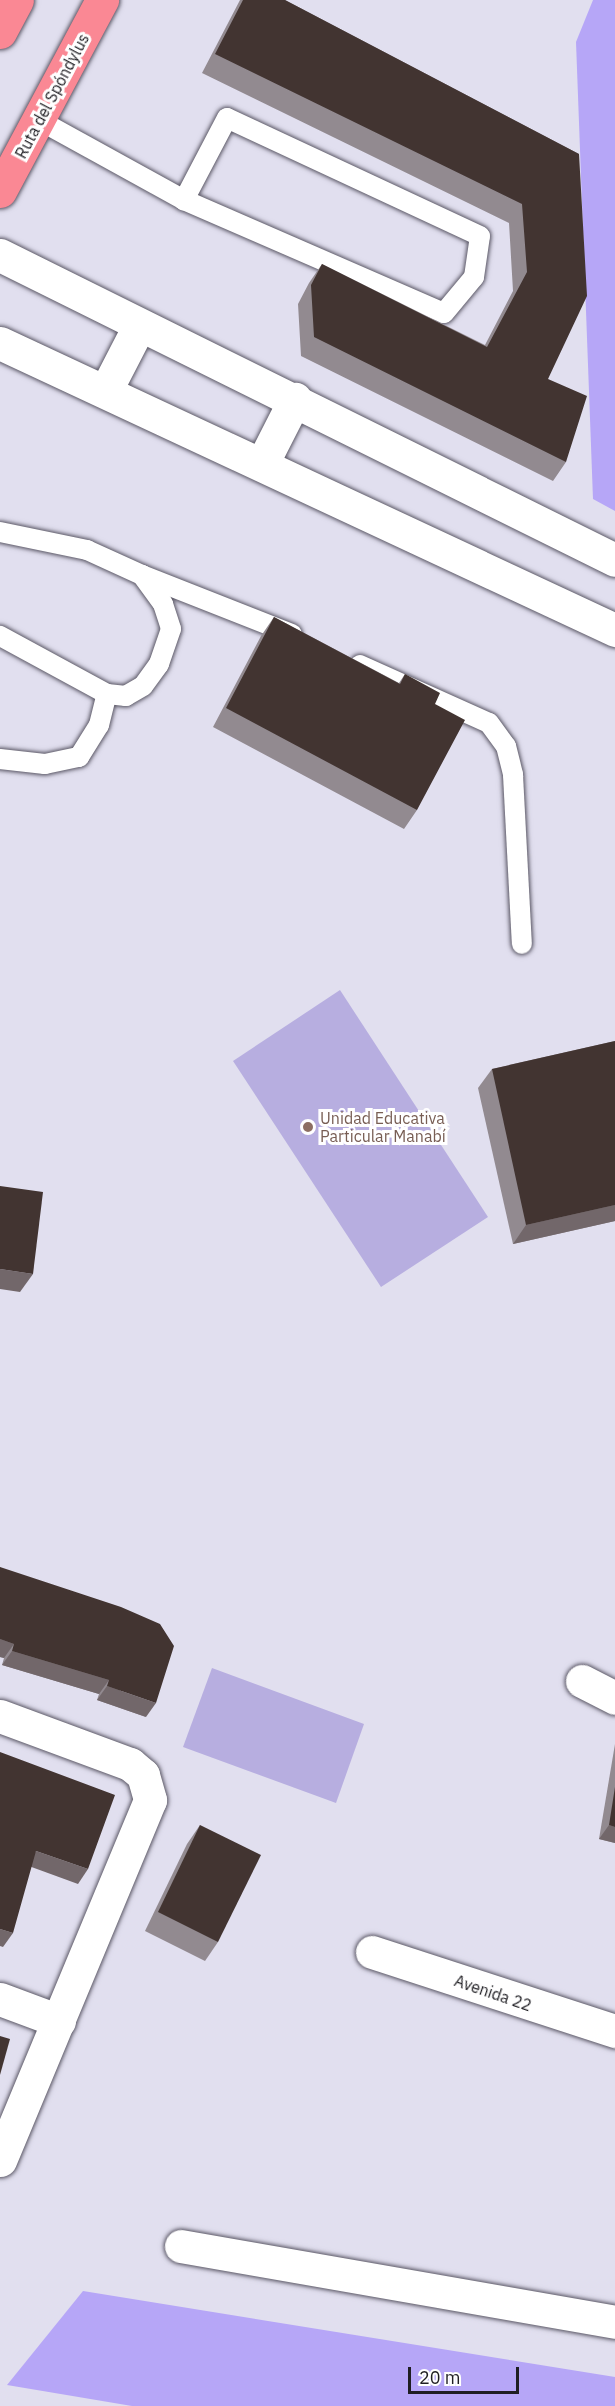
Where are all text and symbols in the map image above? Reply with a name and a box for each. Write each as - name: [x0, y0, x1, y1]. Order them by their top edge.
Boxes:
- street label: Ruta del Spóndylus: [11, 30, 93, 162]
- place label: Unidad Educativa Particular Manabí: [320, 1108, 446, 1146]
- marker: Unidad Educativa Particular Manabí: [301, 1120, 315, 1134]
- street label: Avenida 22: [452, 1971, 534, 2015]
- scale bar: [411, 2355, 522, 2393]
- text: 20 m: [419, 2366, 461, 2389]

